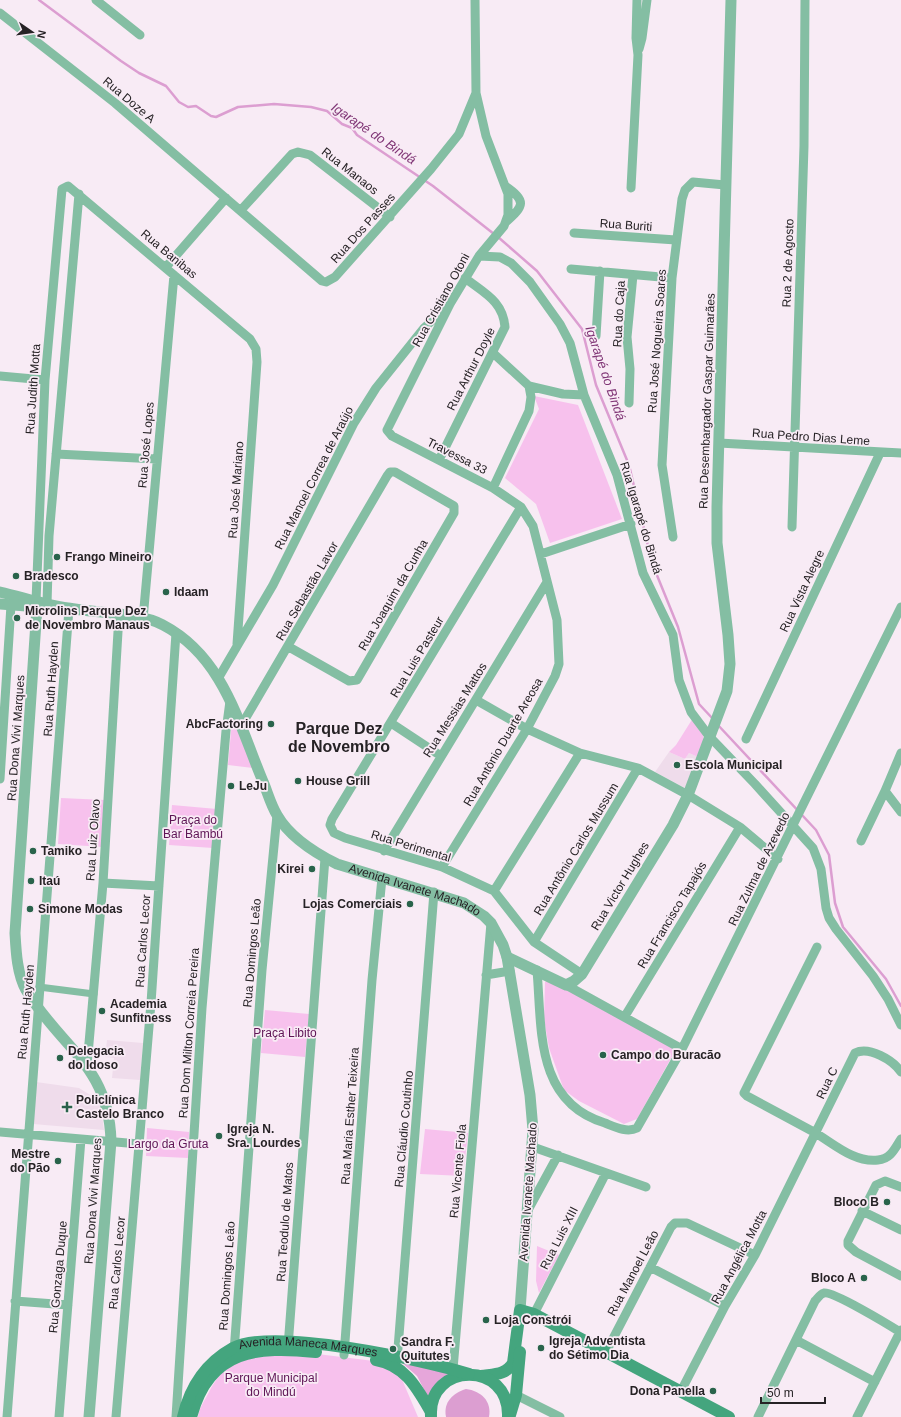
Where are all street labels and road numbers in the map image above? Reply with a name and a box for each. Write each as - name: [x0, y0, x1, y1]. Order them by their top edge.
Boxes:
- street label: Rua Doze A: [100, 74, 158, 126]
- street label: Rua Manaos: [319, 145, 381, 197]
- street label: Rua Dos Passes: [328, 190, 398, 266]
- street label: Rua Buriti: [599, 216, 653, 234]
- street label: Rua 2 de Agosto: [779, 218, 797, 308]
- street label: Rua Banibas: [138, 227, 200, 281]
- street label: Rua Cristiano Otoni: [409, 251, 473, 349]
- street label: Rua José Nogueira Soares: [645, 269, 669, 413]
- street label: Rua do Caja: [610, 280, 628, 348]
- street label: Rua Desembargador Gaspar Guimarães: [696, 293, 718, 509]
- street label: Rua Arthur Doyle: [444, 325, 498, 413]
- street label: Rua Judith Motta: [23, 343, 43, 435]
- street label: Rua José Lopes: [135, 401, 157, 489]
- street label: Rua Manoel Correa de Araújo: [272, 404, 356, 552]
- street label: Rua Pedro Dias Leme: [752, 426, 871, 448]
- street label: Travessa 33: [425, 435, 490, 477]
- street label: Rua José Mariano: [226, 441, 246, 539]
- street label: Rua Igarapé do Bindá: [617, 460, 665, 576]
- street label: Rua Joaquim da Cunha: [355, 537, 431, 653]
- street label: Rua Sebastião Lavor: [273, 539, 341, 643]
- street label: Rua Vista Alegre: [777, 547, 827, 634]
- street label: Rua Luis Pasteur: [387, 614, 447, 700]
- street label: Rua Ruth Hayden: [41, 641, 61, 737]
- street label: Rua Messias Mattos: [420, 660, 490, 760]
- street label: Rua Dona Vivi Marques: [5, 674, 27, 802]
- street label: Rua Antônio Duarte Areosa: [461, 675, 546, 808]
- street label: Rua Antônio Carlos Mussum: [531, 780, 621, 918]
- street label: Rua Luiz Olavo: [83, 798, 103, 881]
- street label: Rua Zulma de Azevedo: [725, 810, 793, 928]
- street label: Rua Perimental: [369, 827, 453, 865]
- street label: Rua Victor Hughes: [588, 839, 652, 933]
- street label: Rua Francisco Tapajós: [635, 859, 709, 971]
- street label: Avenida Ivanete Machado: [347, 861, 484, 919]
- street label: Rua Carlos Lecor: [133, 894, 153, 988]
- street label: Rua Domingos Leão: [240, 898, 264, 1008]
- street label: Rua Dom Milton Correia Pereira: [176, 947, 202, 1119]
- street label: Rua Ruth Hayden: [15, 964, 37, 1060]
- street label: Rua Maria Esther Teixeira: [338, 1046, 362, 1185]
- street label: Rua C: [813, 1064, 841, 1101]
- street label: Rua Cláudio Coutinho: [392, 1070, 416, 1188]
- street label: Avenida Ivanete Machado: [516, 1122, 540, 1262]
- street label: Rua Vicente Fiola: [447, 1123, 469, 1219]
- street label: Rua Dona Vivi Marques: [82, 1137, 104, 1265]
- street label: Rua Teodulo de Matos: [274, 1162, 296, 1282]
- street label: Rua Luis XIII: [537, 1204, 581, 1272]
- street label: Rua Angélica Motta: [708, 1207, 770, 1306]
- street label: Rua Carlos Lecor: [106, 1216, 128, 1310]
- street label: Rua Gonzaga Duque: [46, 1220, 70, 1334]
- street label: Rua Domingos Leão: [216, 1221, 238, 1331]
- street label: Rua Manoel Leão: [605, 1228, 662, 1318]
- street label: Avenida Maneca Marques: [237, 1334, 379, 1360]

